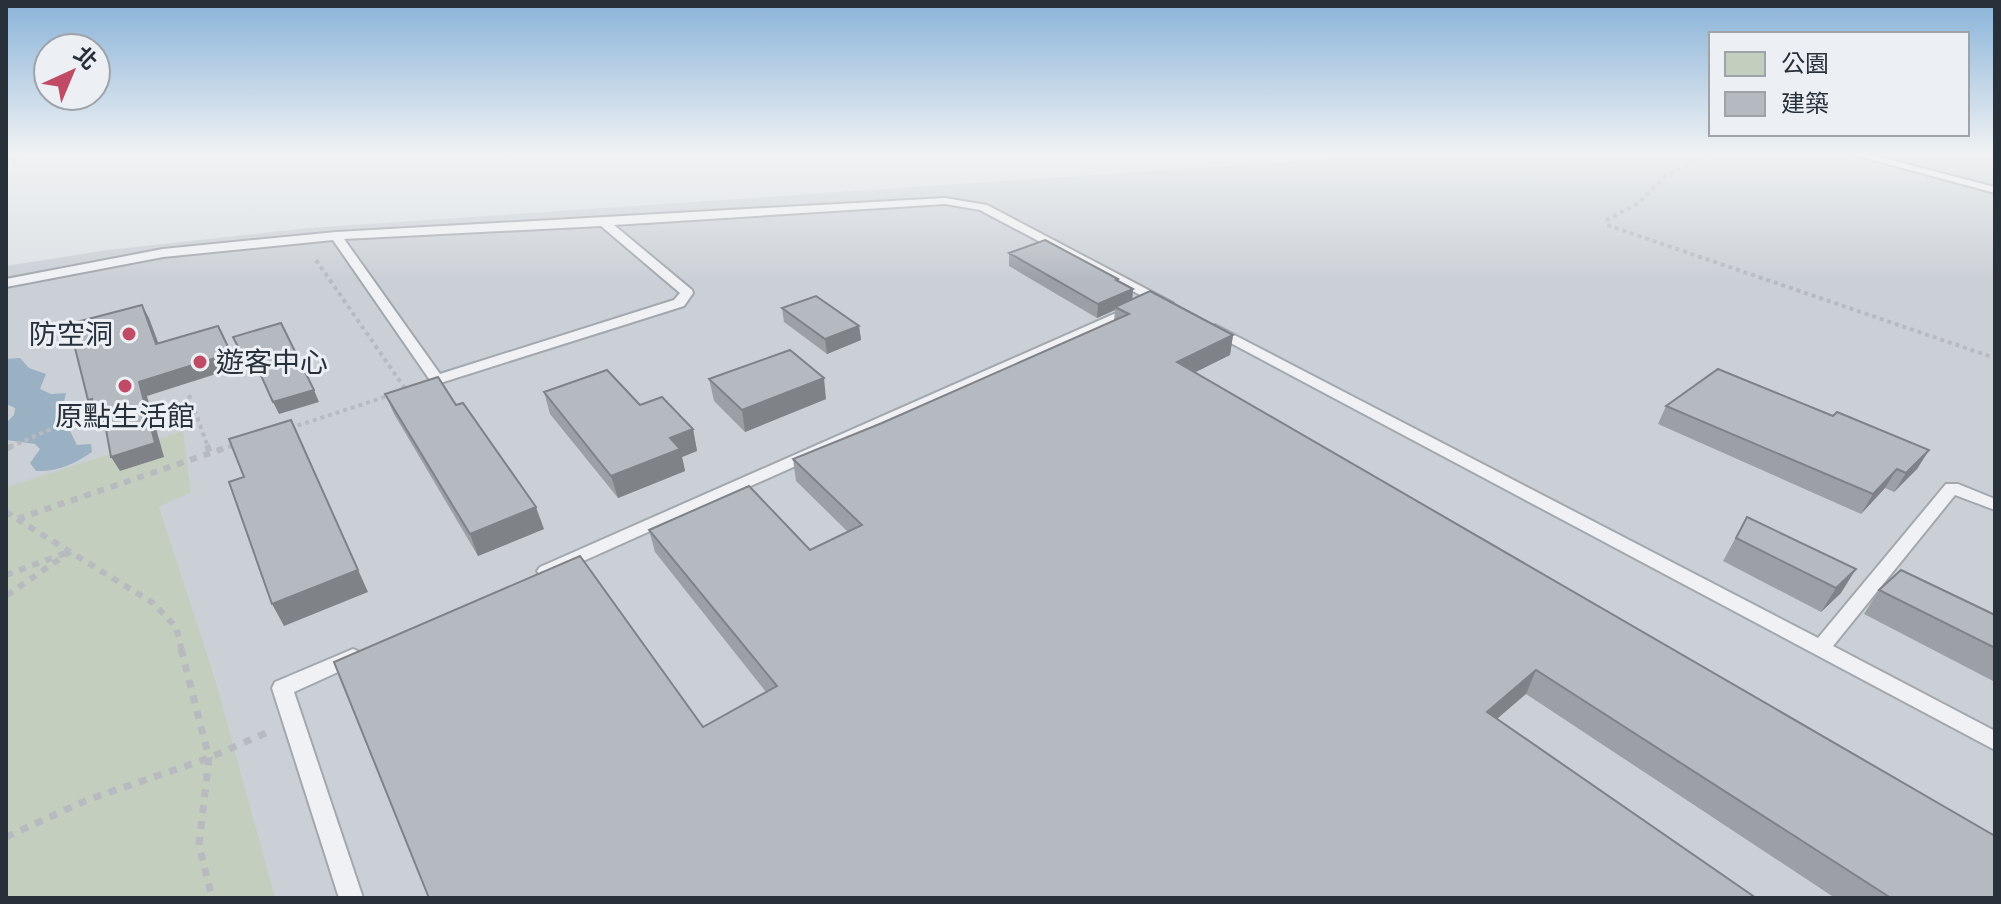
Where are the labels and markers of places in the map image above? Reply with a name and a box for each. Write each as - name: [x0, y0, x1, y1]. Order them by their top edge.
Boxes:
- place label: 防空洞: [29, 316, 113, 353]
- marker: 防空洞: [120, 325, 138, 343]
- place label: 遊客中心: [216, 344, 328, 381]
- marker: 遊客中心: [191, 353, 209, 371]
- marker: 原點生活館: [116, 377, 134, 395]
- place label: 原點生活館: [55, 398, 195, 435]

